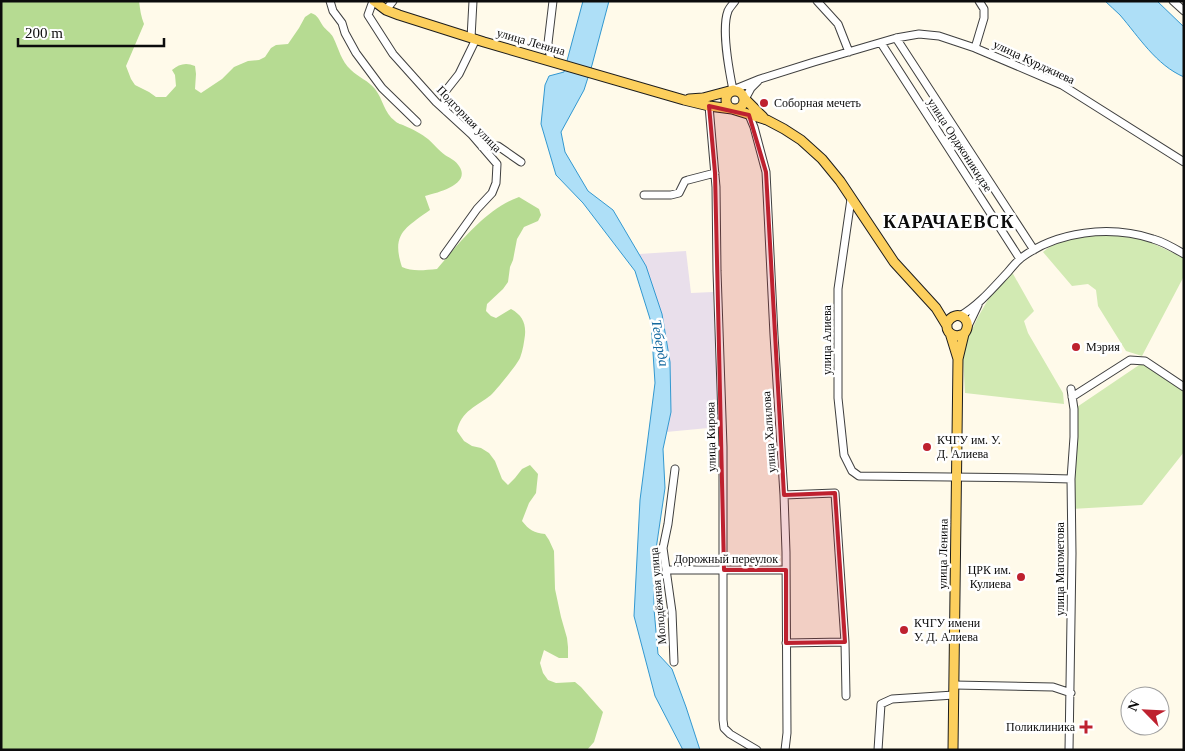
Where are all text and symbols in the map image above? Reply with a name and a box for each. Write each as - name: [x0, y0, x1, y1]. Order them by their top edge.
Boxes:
- scale bar: [18, 15, 164, 47]
- text: 200 m: [25, 25, 63, 41]
- street label: улица Ленина: [495, 26, 568, 59]
- street label: улица Курджиева: [991, 37, 1078, 87]
- street label: Подгорная улица: [434, 83, 505, 156]
- place label: Соборная мечеть: [774, 96, 862, 110]
- street label: улица Орджоникидзе: [925, 96, 995, 194]
- marker: Соборная мечеть: [758, 97, 770, 109]
- district label: КАРАЧАЕВСК: [883, 212, 1015, 232]
- street label: улица Алиева: [820, 304, 834, 375]
- water label: Теберда: [648, 318, 672, 368]
- place label: Мэрия: [1086, 340, 1120, 354]
- marker: Мэрия: [1070, 341, 1082, 353]
- street label: улица Халилова: [759, 390, 779, 473]
- street label: улица Кирова: [703, 401, 719, 472]
- place label: КЧГУ им. У. Д. Алиева: [937, 433, 1001, 461]
- marker: КЧГУ им. У. Д. Алиева: [921, 441, 933, 453]
- street label: улица Ленина: [935, 518, 951, 589]
- street label: улица Магометова: [1053, 521, 1067, 616]
- street label: Молодёжная улица: [647, 546, 669, 645]
- street label: Дорожный переулок: [674, 552, 778, 566]
- place label: ЦРК им. Кулиева: [968, 563, 1012, 591]
- marker: ЦРК им. Кулиева: [1015, 571, 1027, 583]
- place label: КЧГУ имени У. Д. Алиева: [914, 616, 981, 644]
- marker: КЧГУ имени У. Д. Алиева: [898, 624, 910, 636]
- north arrow: [1120, 686, 1170, 736]
- text: N: [1125, 698, 1142, 714]
- place label: Поликлиника: [1006, 720, 1076, 734]
- marker: Поликлиника: [1079, 720, 1093, 734]

